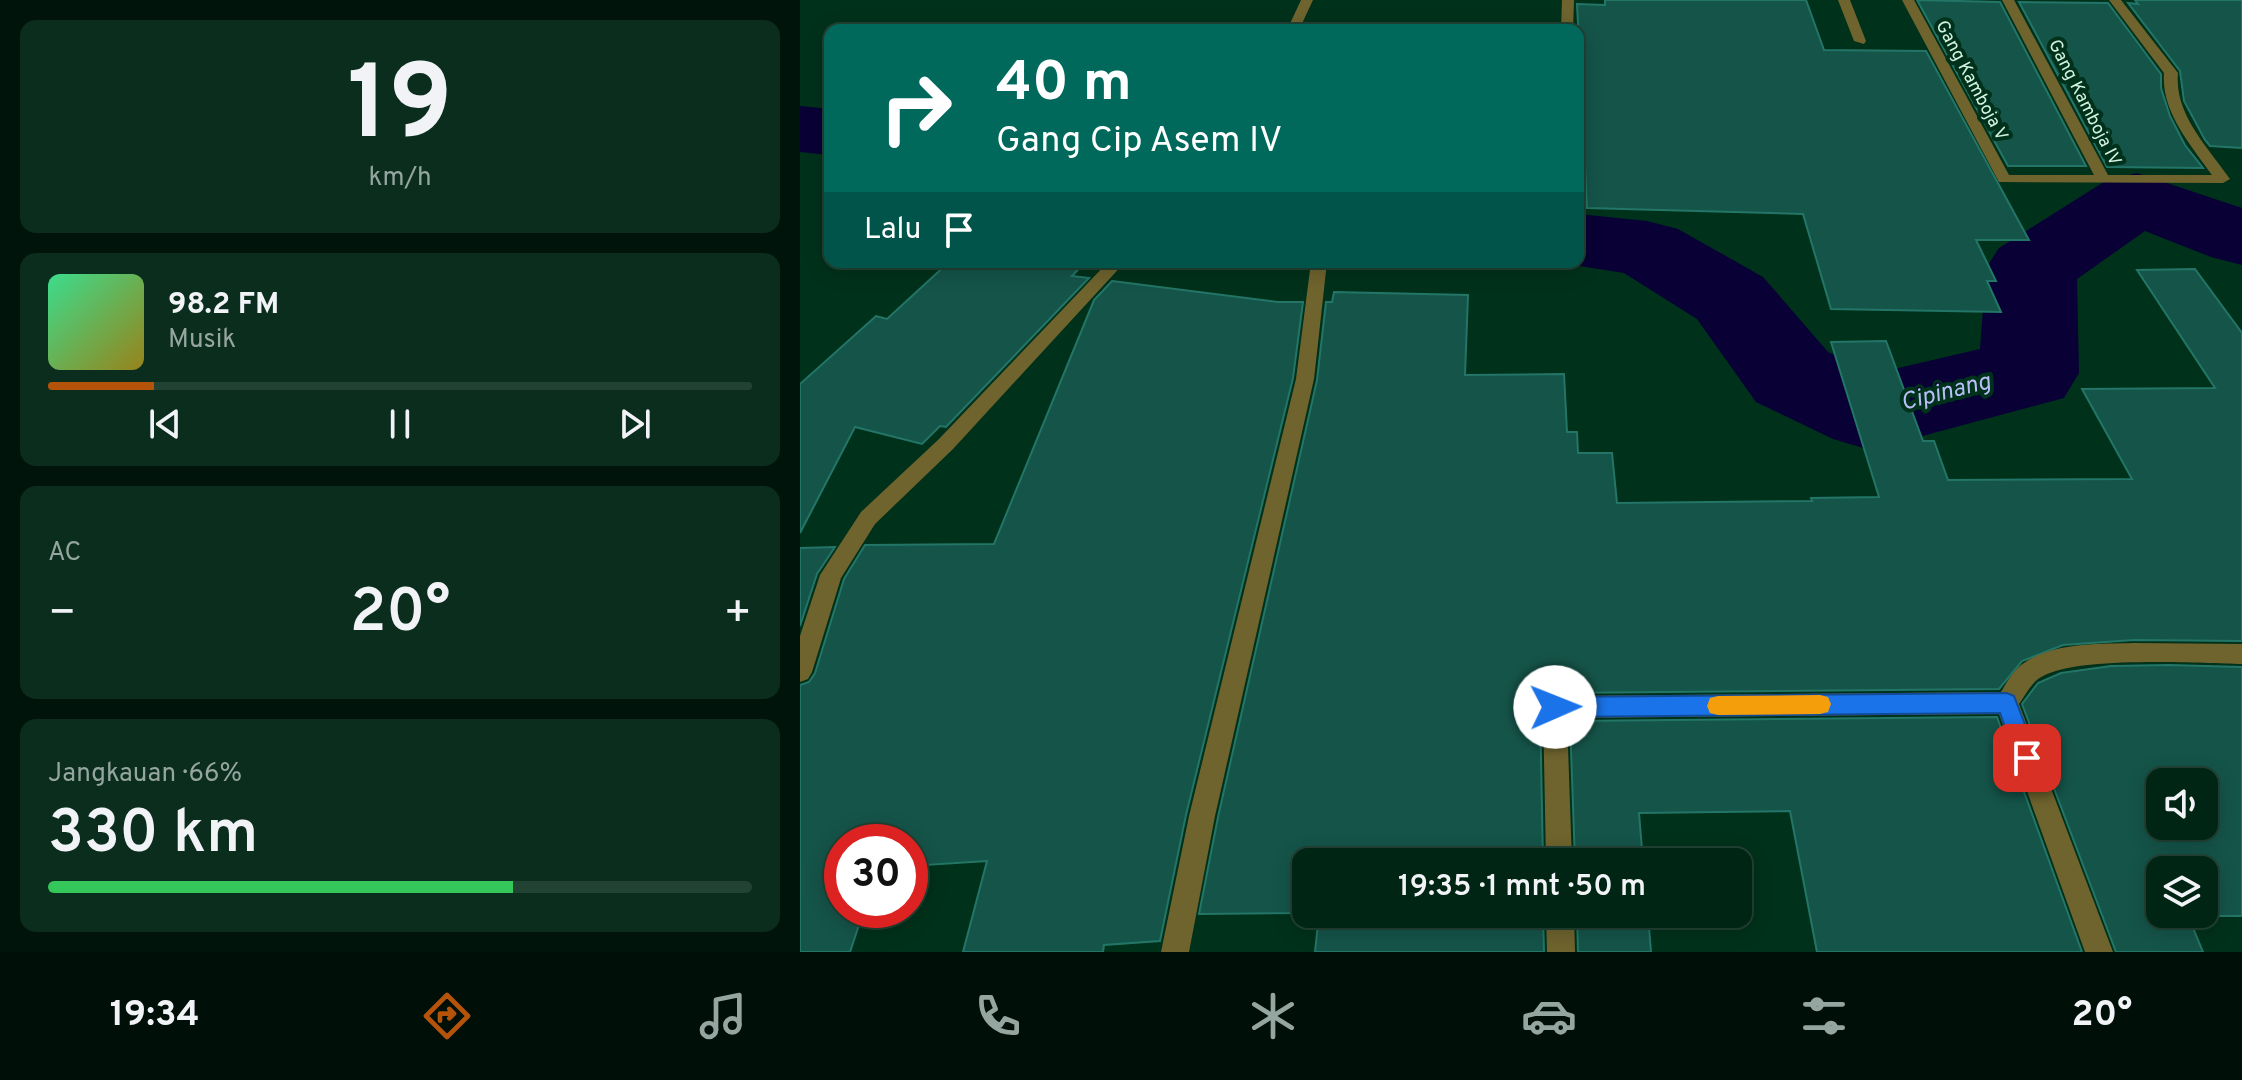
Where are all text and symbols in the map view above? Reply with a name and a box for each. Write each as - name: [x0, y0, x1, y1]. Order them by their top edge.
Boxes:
- street label: Gang Kamboja V: [1930, 17, 2012, 145]
- street label: Gang Kamboja IV: [2042, 36, 2126, 170]
- text: 19: [347, 44, 453, 176]
- text: 40 m: [996, 50, 1132, 120]
- icon: right: [864, 56, 968, 160]
- text: Gang Cip Asem IV: [996, 119, 1283, 165]
- text: km/h: [368, 162, 432, 195]
- icon: arrive: [937, 208, 981, 252]
- text: Lalu: [864, 212, 921, 249]
- text: 98.2 FM: [168, 287, 279, 324]
- text: Musik: [168, 324, 236, 357]
- water label: Cipinang: [1898, 367, 1995, 419]
- icon: previous: [143, 402, 187, 446]
- icon: pause: [378, 402, 422, 446]
- icon: next: [613, 402, 657, 446]
- text: AC: [48, 537, 81, 570]
- text: 20°: [350, 577, 450, 653]
- text: −: [48, 587, 76, 643]
- text: +: [724, 587, 752, 643]
- position arrow: [1513, 665, 1597, 749]
- pin: [1993, 724, 2061, 792]
- icon: arrive: [2005, 736, 2049, 780]
- text: Jangkauan · 66%: [48, 758, 242, 791]
- map controls: [2146, 768, 2218, 928]
- button: sound: [2146, 768, 2218, 840]
- text: 330 km: [48, 798, 258, 874]
- speed limit sign: 30: [824, 824, 928, 928]
- button: layers: [2146, 856, 2218, 928]
- text: 19:35 · 1 mnt · 50 m: [1398, 869, 1646, 906]
- icon: directions: [419, 988, 475, 1044]
- icon: music: [695, 988, 751, 1044]
- icon: phone: [970, 988, 1026, 1044]
- icon: climate: [1245, 988, 1301, 1044]
- icon: car: [1521, 988, 1577, 1044]
- icon: filters: [1796, 988, 1852, 1044]
- text: 19:34: [110, 993, 200, 1039]
- text: 20°: [2072, 993, 2132, 1039]

